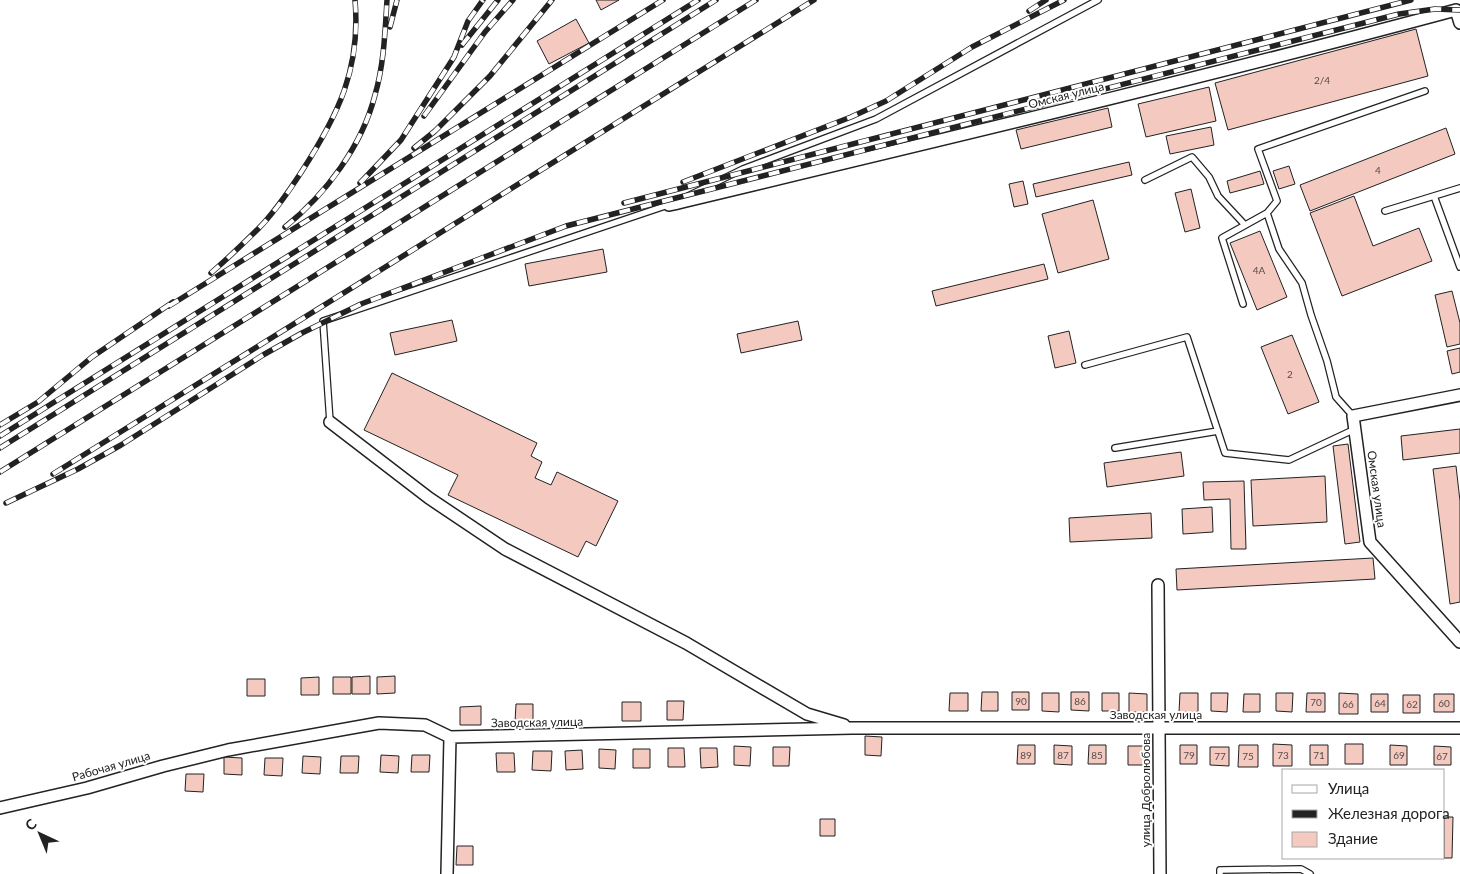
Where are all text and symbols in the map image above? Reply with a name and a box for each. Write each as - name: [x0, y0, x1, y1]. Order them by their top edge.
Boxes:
- house number: 2/4: [1314, 74, 1330, 86]
- street label: Омская улица: [1027, 78, 1106, 112]
- house number: 4: [1375, 164, 1381, 176]
- house number: 4А: [1253, 264, 1266, 276]
- house number: 2: [1287, 368, 1293, 380]
- street label: Омская улица: [1364, 450, 1390, 529]
- house number: 90: [1015, 695, 1027, 707]
- house number: 86: [1074, 695, 1086, 707]
- house number: 70: [1310, 696, 1322, 708]
- house number: 64: [1374, 697, 1386, 709]
- house number: 60: [1438, 697, 1450, 709]
- house number: 66: [1342, 698, 1354, 710]
- house number: 62: [1406, 698, 1418, 710]
- street label: Заводская улица: [1110, 707, 1202, 722]
- street label: Заводская улица: [491, 714, 583, 730]
- street label: улица Добролюбова: [1138, 733, 1153, 847]
- street label: Рабочая улица: [70, 748, 152, 784]
- house number: 89: [1020, 749, 1032, 761]
- house number: 87: [1057, 749, 1069, 761]
- house number: 85: [1091, 749, 1103, 761]
- house number: 79: [1183, 749, 1195, 761]
- house number: 73: [1277, 749, 1289, 761]
- house number: 71: [1313, 749, 1325, 761]
- house number: 69: [1393, 749, 1405, 761]
- house number: 77: [1214, 750, 1226, 762]
- house number: 75: [1242, 750, 1254, 762]
- house number: 67: [1436, 750, 1448, 762]
- legend: [1282, 769, 1445, 859]
- text: Улица: [1328, 779, 1369, 797]
- text: Железная дорога: [1328, 804, 1450, 822]
- north arrow: [15, 809, 65, 859]
- text: С: [21, 814, 40, 834]
- text: Здание: [1328, 829, 1378, 847]

